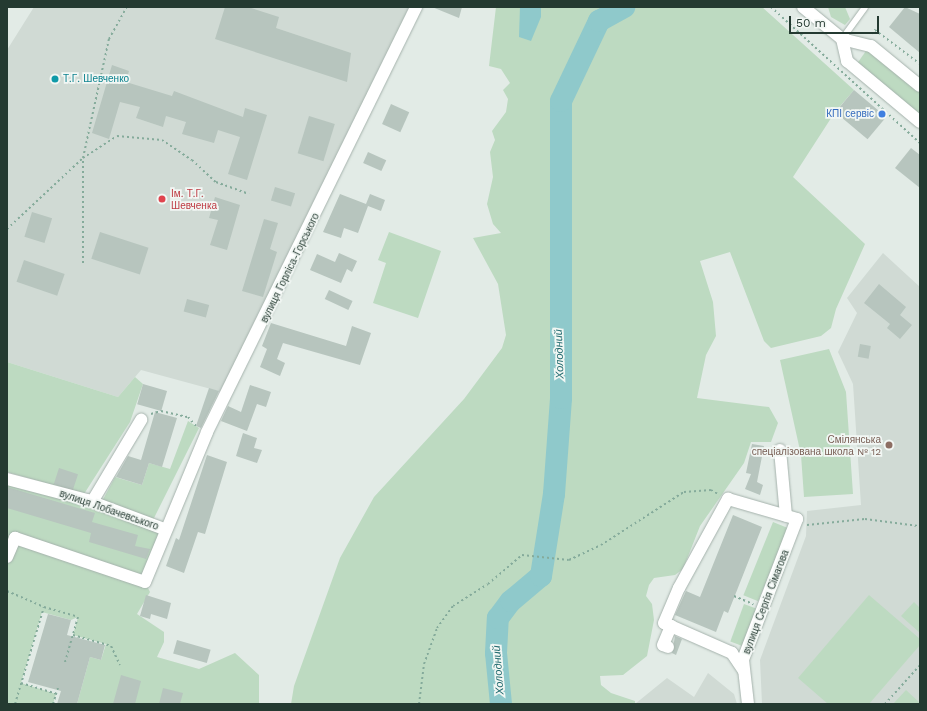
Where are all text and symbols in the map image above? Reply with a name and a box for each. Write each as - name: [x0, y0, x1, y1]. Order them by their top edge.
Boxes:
- scale bar: [791, 8, 881, 34]
- text: 50 m: [796, 16, 826, 30]
- place label: Т.Г. Шевченко: [63, 73, 129, 85]
- marker: Т.Г. Шевченко: [50, 74, 60, 84]
- place label: КПІ сервіс: [826, 108, 874, 120]
- marker: КПІ сервіс: [877, 109, 887, 119]
- place label: Ім. Т.Г. Шевченка: [171, 187, 217, 210]
- marker: Ім. Т.Г. Шевченка: [156, 193, 168, 205]
- street label: вулиця Горліса-Горського: [258, 211, 322, 325]
- water label: Холодний: [553, 329, 567, 379]
- place label: Смілянська спеціалізована школа № 12: [751, 433, 881, 456]
- marker: Смілянська спеціалізована школа № 12: [884, 440, 894, 450]
- street label: вулиця Лобачевського: [58, 487, 160, 533]
- street label: вулиця Сергія Сімагова: [741, 548, 791, 656]
- water label: Холодний: [491, 645, 507, 695]

